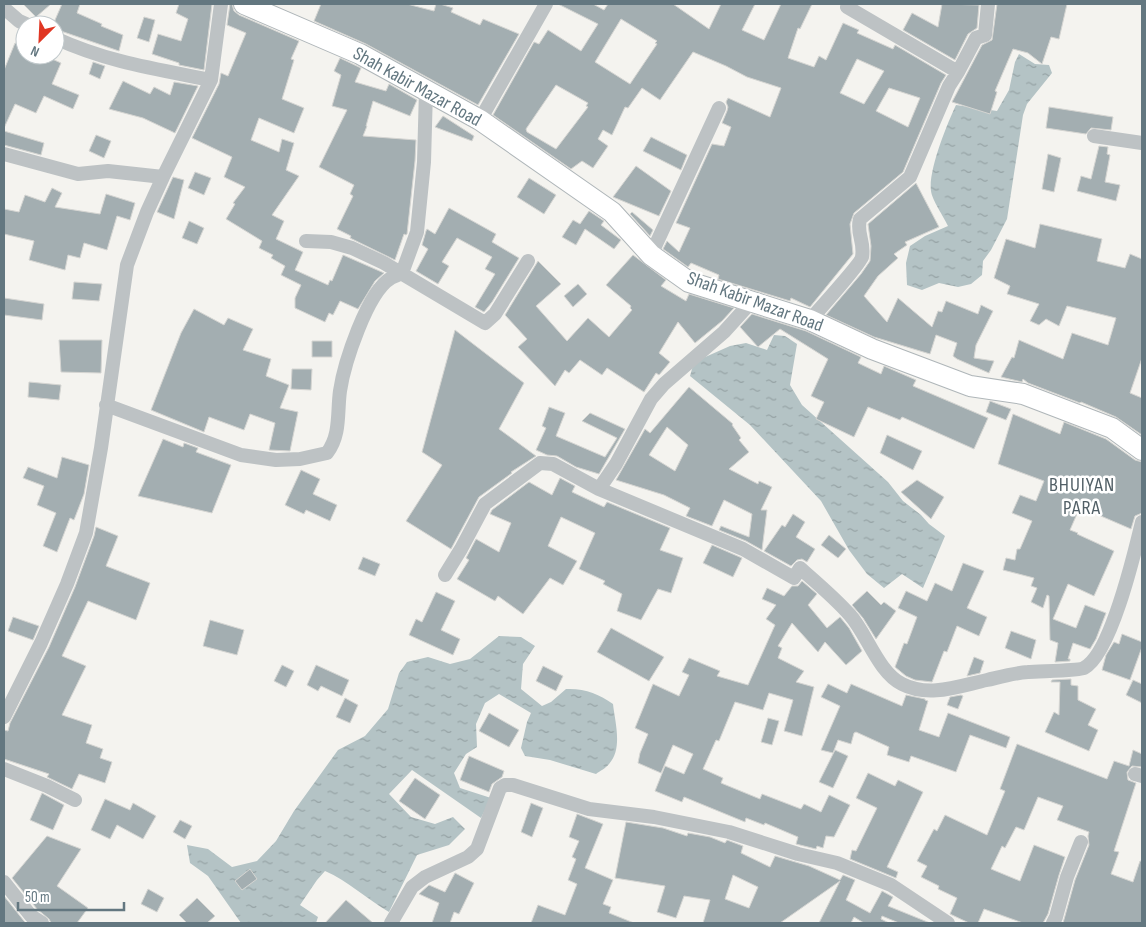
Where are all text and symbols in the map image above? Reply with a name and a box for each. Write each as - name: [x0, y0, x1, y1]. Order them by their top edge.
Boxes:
- north arrow: [15, 15, 65, 65]
- text: N: [28, 42, 42, 61]
- street label: Shah Kabir Mazar Road: [349, 42, 485, 132]
- street label: Shah Kabir Mazar Road: [684, 267, 826, 337]
- district label: BHUIYAN PARA: [1049, 473, 1115, 520]
- scale bar: [18, 880, 124, 912]
- text: 50 m: [25, 888, 50, 907]

